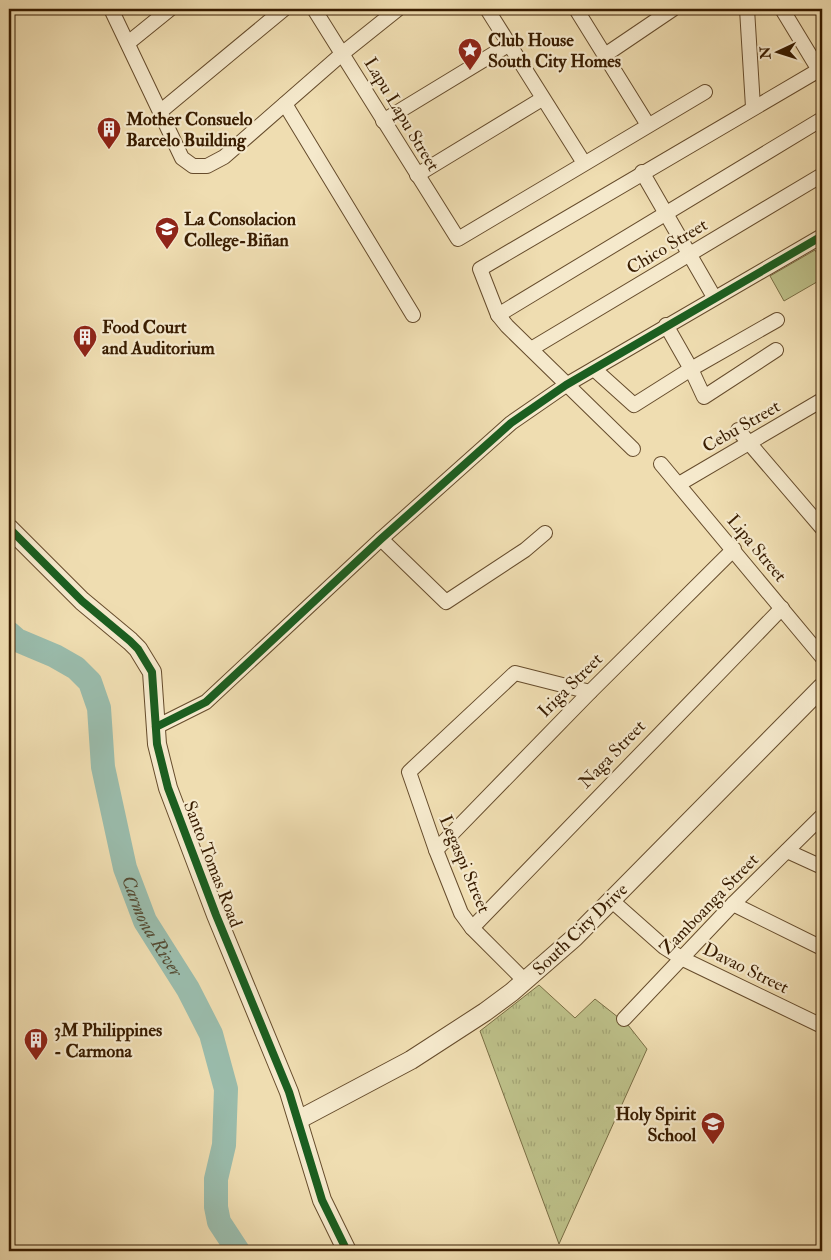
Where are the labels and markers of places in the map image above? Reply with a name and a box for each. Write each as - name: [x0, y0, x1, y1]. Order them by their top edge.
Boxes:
- place label: Club House South City Homes: [488, 29, 621, 73]
- place icon: Club House South City Homes: [457, 37, 483, 71]
- place label: Mother Consuelo Barcelo Building: [125, 108, 253, 152]
- building icon: Mother Consuelo Barcelo Building: [96, 116, 122, 150]
- place label: La Consolacion College-Biñan: [184, 208, 297, 252]
- school or university icon: La Consolacion College-Biñan: [154, 216, 180, 250]
- place label: Food Court and Auditorium: [102, 316, 216, 360]
- building icon: Food Court and Auditorium: [72, 324, 98, 358]
- place label: 3M Philippines - Carmona: [54, 1019, 162, 1063]
- building icon: 3M Philippines - Carmona: [23, 1027, 49, 1061]
- place label: Holy Spirit School: [616, 1103, 696, 1147]
- school or university icon: Holy Spirit School: [700, 1111, 726, 1145]

